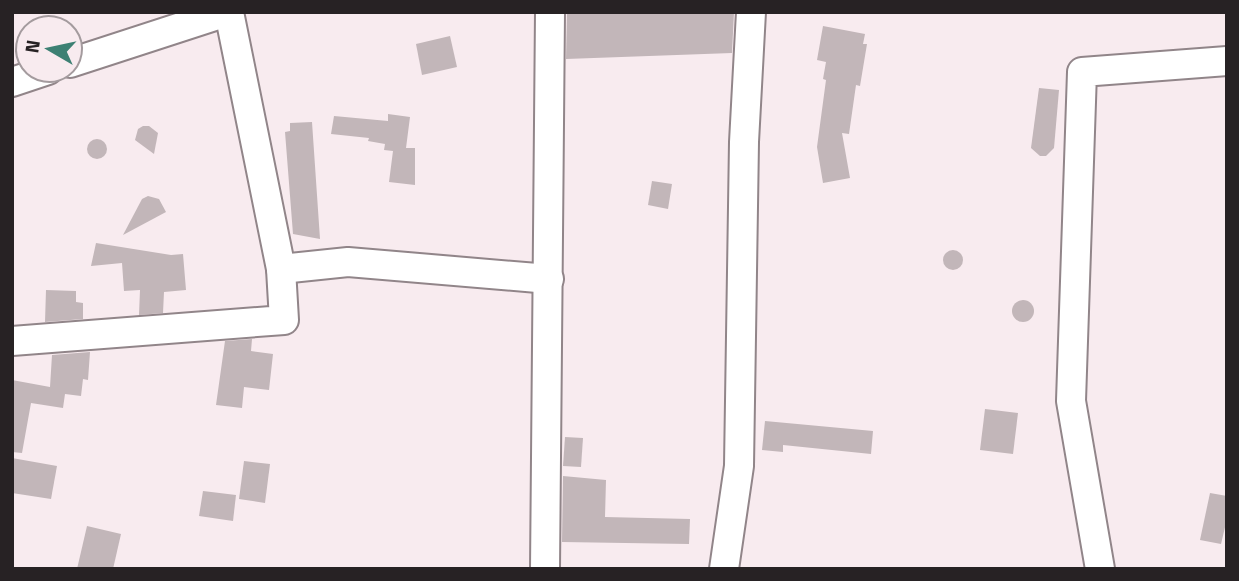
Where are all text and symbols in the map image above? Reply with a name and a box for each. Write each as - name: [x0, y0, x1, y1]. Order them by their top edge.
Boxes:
- north arrow: [14, 14, 84, 84]
- text: N: [16, 37, 47, 55]

